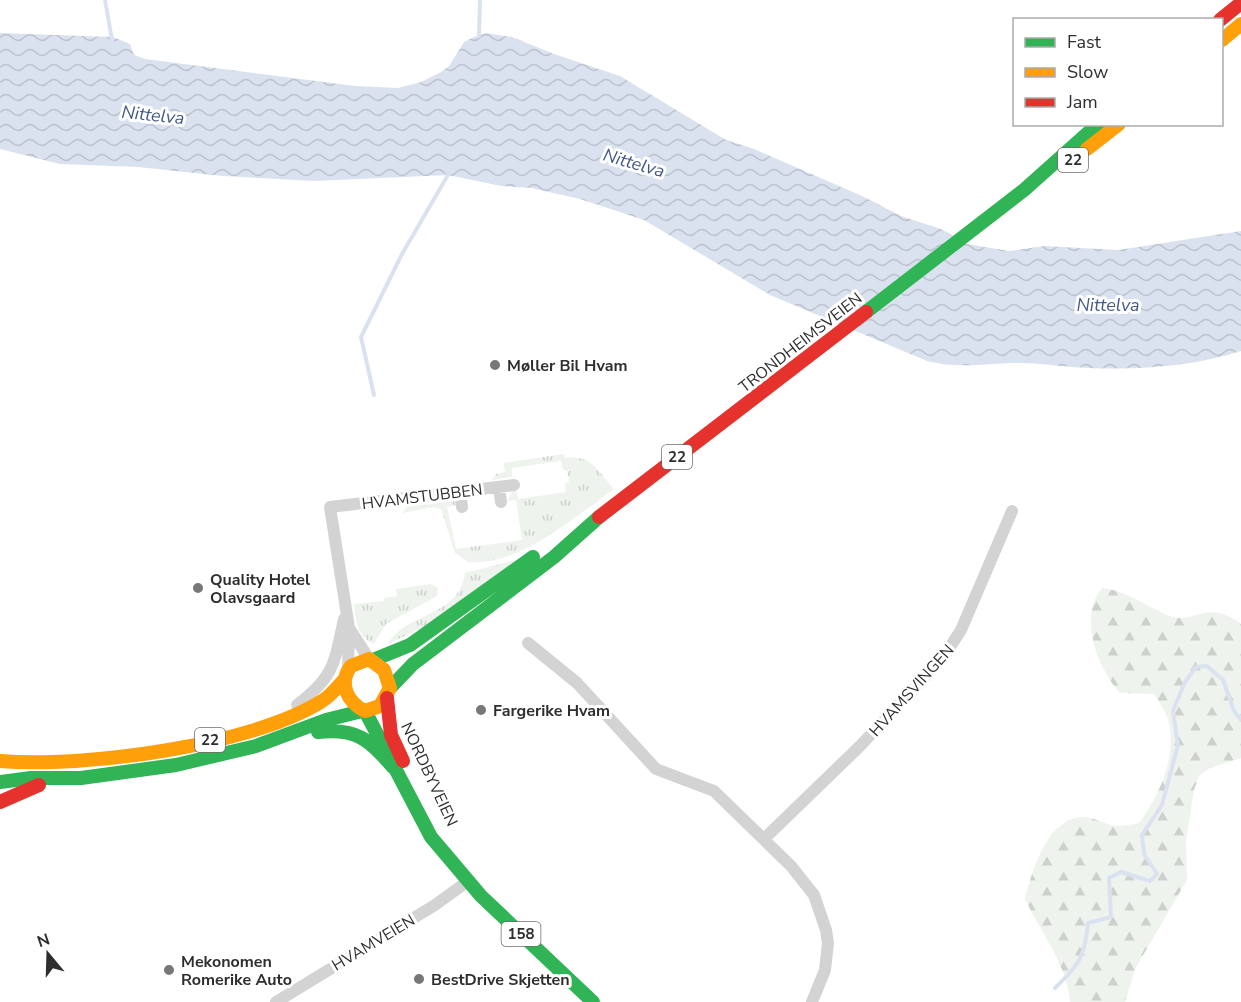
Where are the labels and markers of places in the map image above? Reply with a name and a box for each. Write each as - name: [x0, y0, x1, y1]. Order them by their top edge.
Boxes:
- place label: Møller Bil Hvam: [507, 355, 627, 377]
- marker: Møller Bil Hvam: [488, 358, 502, 372]
- place label: Quality Hotel Olavsgaard: [210, 569, 310, 609]
- marker: Quality Hotel Olavsgaard: [191, 581, 205, 595]
- place label: Fargerike Hvam: [493, 700, 610, 722]
- marker: Fargerike Hvam: [474, 703, 488, 717]
- place label: Mekonomen Romerike Auto: [181, 951, 292, 991]
- marker: Mekonomen Romerike Auto: [162, 963, 176, 977]
- place label: BestDrive Skjetten: [431, 969, 570, 991]
- marker: BestDrive Skjetten: [412, 972, 426, 986]

